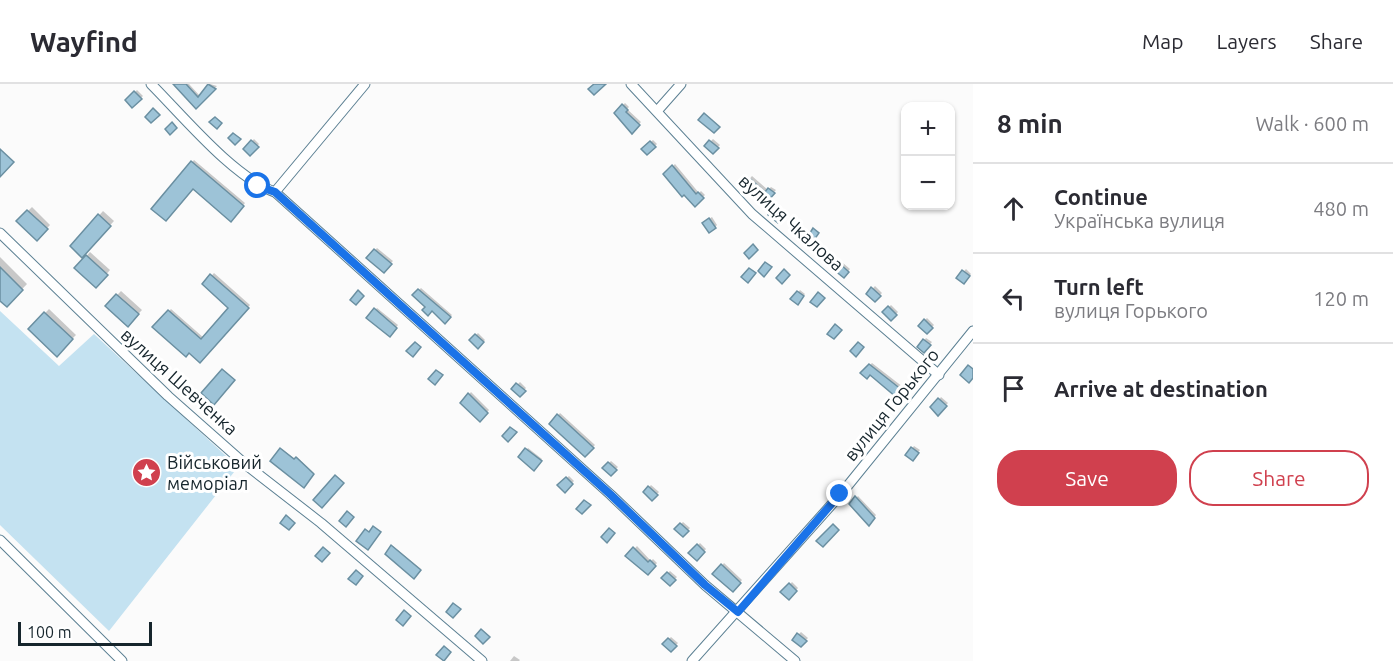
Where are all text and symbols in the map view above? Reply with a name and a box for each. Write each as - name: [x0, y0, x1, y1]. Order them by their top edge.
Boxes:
- text: Wayfind: [30, 26, 138, 57]
- text: Map: [1142, 29, 1183, 53]
- text: Layers: [1216, 29, 1277, 53]
- text: Share: [1310, 29, 1363, 53]
- map controls: [901, 102, 955, 210]
- button: +: [901, 102, 955, 156]
- text: 8 min: [997, 109, 1063, 138]
- text: Walk · 600 m: [1256, 112, 1369, 135]
- button: −: [901, 156, 955, 210]
- street label: вулиця Чкалова: [735, 170, 848, 274]
- route start: [244, 172, 270, 198]
- text: Continue: [1054, 184, 1148, 209]
- icon: ahead: [997, 192, 1030, 225]
- text: 480 m: [1313, 197, 1369, 220]
- text: Українська вулиця: [1054, 209, 1225, 232]
- text: Turn left: [1054, 274, 1144, 299]
- icon: left: [997, 282, 1030, 315]
- text: 120 m: [1313, 287, 1369, 310]
- text: вулиця Горького: [1054, 299, 1208, 322]
- street label: вулиця Шевченка: [117, 324, 242, 439]
- street label: вулиця Горького: [840, 344, 943, 464]
- icon: arrive: [997, 372, 1030, 405]
- text: Arrive at destination: [1054, 376, 1268, 401]
- button: Save: [997, 450, 1177, 506]
- button: Share: [1189, 450, 1369, 506]
- place label: Військовий меморіал: [167, 452, 262, 493]
- place icon: Військовий меморіал: [130, 457, 162, 489]
- route end: [826, 480, 852, 506]
- scale bar: [18, 619, 152, 646]
- text: 100 m: [27, 623, 72, 641]

